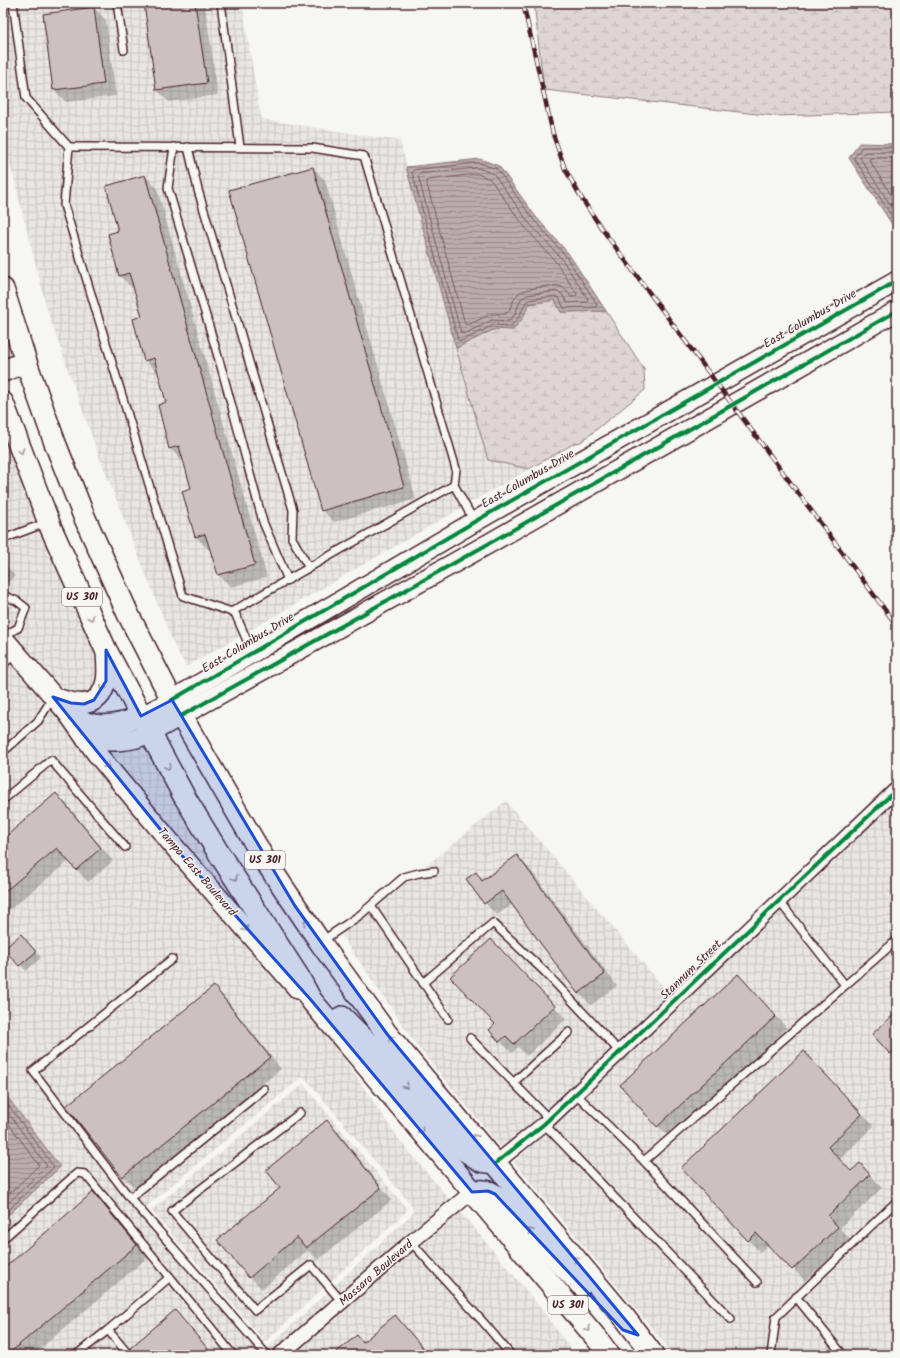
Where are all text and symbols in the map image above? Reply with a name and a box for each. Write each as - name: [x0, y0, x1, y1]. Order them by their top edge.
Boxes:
- street label: East Columbus Drive: [760, 284, 861, 354]
- street label: East Columbus Drive: [478, 444, 579, 514]
- one-way arrow: [16, 447, 24, 454]
- road number: US 301: [62, 588, 102, 606]
- street label: East Columbus Drive: [198, 607, 298, 678]
- one-way arrow: [86, 613, 94, 621]
- one-way arrow: [100, 684, 108, 692]
- one-way arrow: [102, 761, 109, 768]
- one-way arrow: [164, 763, 171, 770]
- street label: Tampa East Boulevard: [153, 823, 242, 922]
- road number: US 301: [245, 851, 285, 869]
- one-way arrow: [230, 874, 237, 881]
- one-way arrow: [303, 919, 311, 926]
- one-way arrow: [241, 924, 248, 931]
- street label: Stannum Street: [656, 935, 727, 1005]
- one-way arrow: [389, 1035, 396, 1043]
- one-way arrow: [402, 1081, 409, 1089]
- one-way arrow: [417, 1127, 424, 1134]
- one-way arrow: [473, 1135, 480, 1142]
- one-way arrow: [527, 1228, 535, 1236]
- street label: Massaro Boulevard: [335, 1235, 418, 1311]
- one-way arrow: [574, 1256, 581, 1263]
- road number: US 301: [548, 1296, 588, 1314]
- one-way arrow: [584, 1325, 591, 1332]

